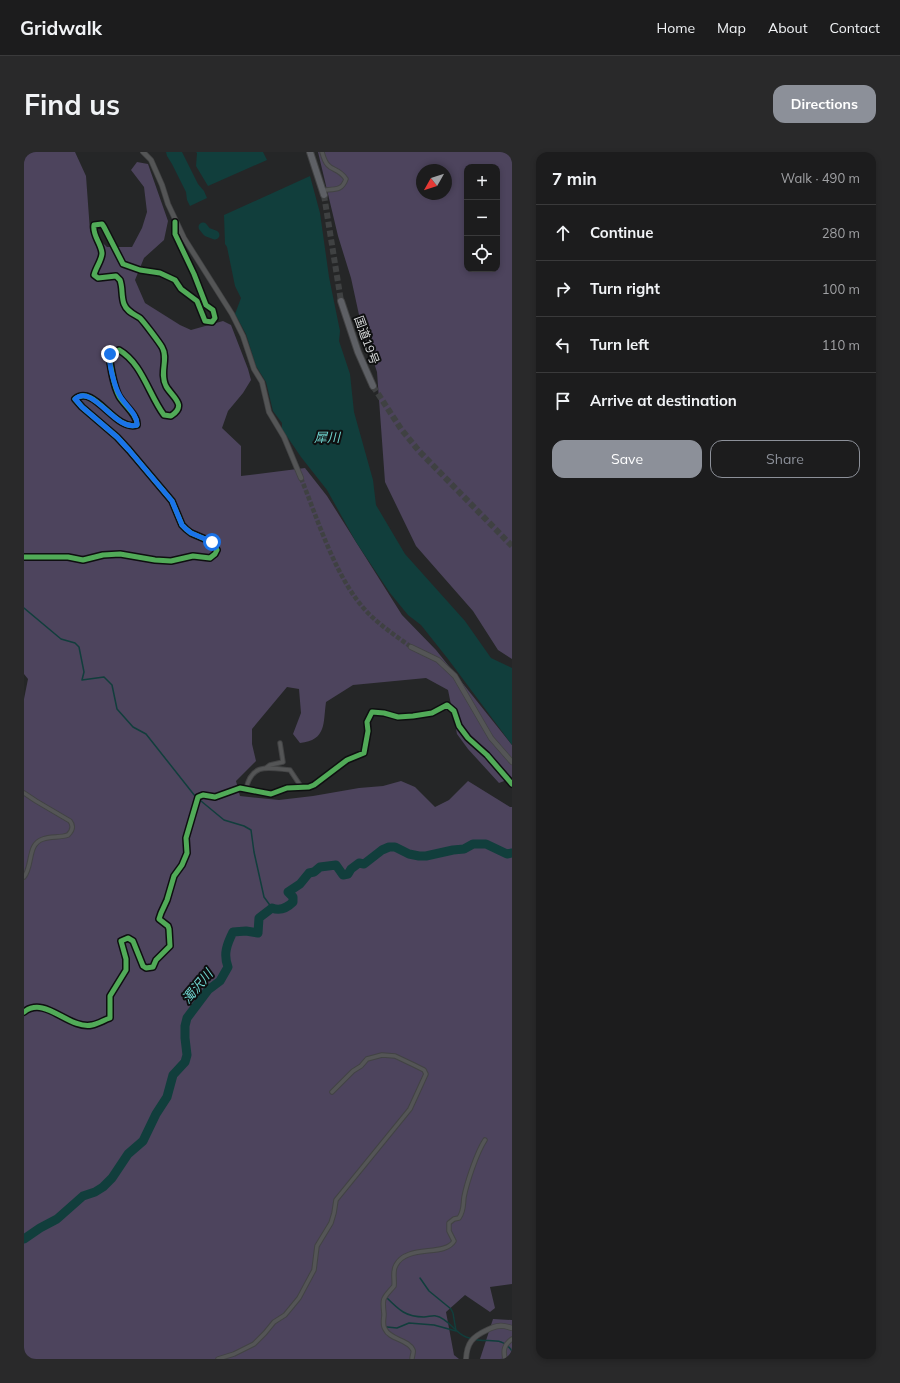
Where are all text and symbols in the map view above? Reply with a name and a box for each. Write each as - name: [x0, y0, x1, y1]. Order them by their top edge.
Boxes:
- text: Gridwalk: [20, 16, 102, 40]
- text: Home: [656, 19, 695, 37]
- text: Map: [717, 19, 746, 37]
- text: About: [768, 19, 808, 37]
- text: Contact: [830, 19, 880, 37]
- button: Directions: [773, 85, 876, 123]
- text: Find us: [24, 87, 120, 122]
- north arrow: [416, 164, 452, 200]
- map controls: [464, 164, 500, 272]
- button: +: [464, 164, 500, 200]
- text: 7 min: [552, 168, 597, 189]
- text: Walk · 490 m: [781, 170, 860, 186]
- button: −: [464, 200, 500, 236]
- icon: ahead: [552, 222, 574, 244]
- text: Continue: [590, 223, 653, 242]
- text: 280 m: [822, 225, 860, 241]
- button: locate: [464, 236, 500, 272]
- icon: right: [552, 278, 574, 300]
- text: Turn right: [590, 279, 660, 298]
- text: 100 m: [822, 281, 860, 297]
- street label: 国道19号: [351, 314, 383, 366]
- icon: left: [552, 334, 574, 356]
- text: Turn left: [590, 335, 649, 354]
- text: 110 m: [822, 337, 860, 353]
- route end: [101, 345, 119, 363]
- icon: arrive: [552, 390, 574, 412]
- text: Arrive at destination: [590, 391, 737, 410]
- water label: 犀川: [314, 429, 342, 445]
- button: Save: [552, 440, 702, 478]
- button: Share: [710, 440, 860, 478]
- route start: [203, 533, 221, 551]
- water label: 濁沢川: [178, 964, 217, 1006]

